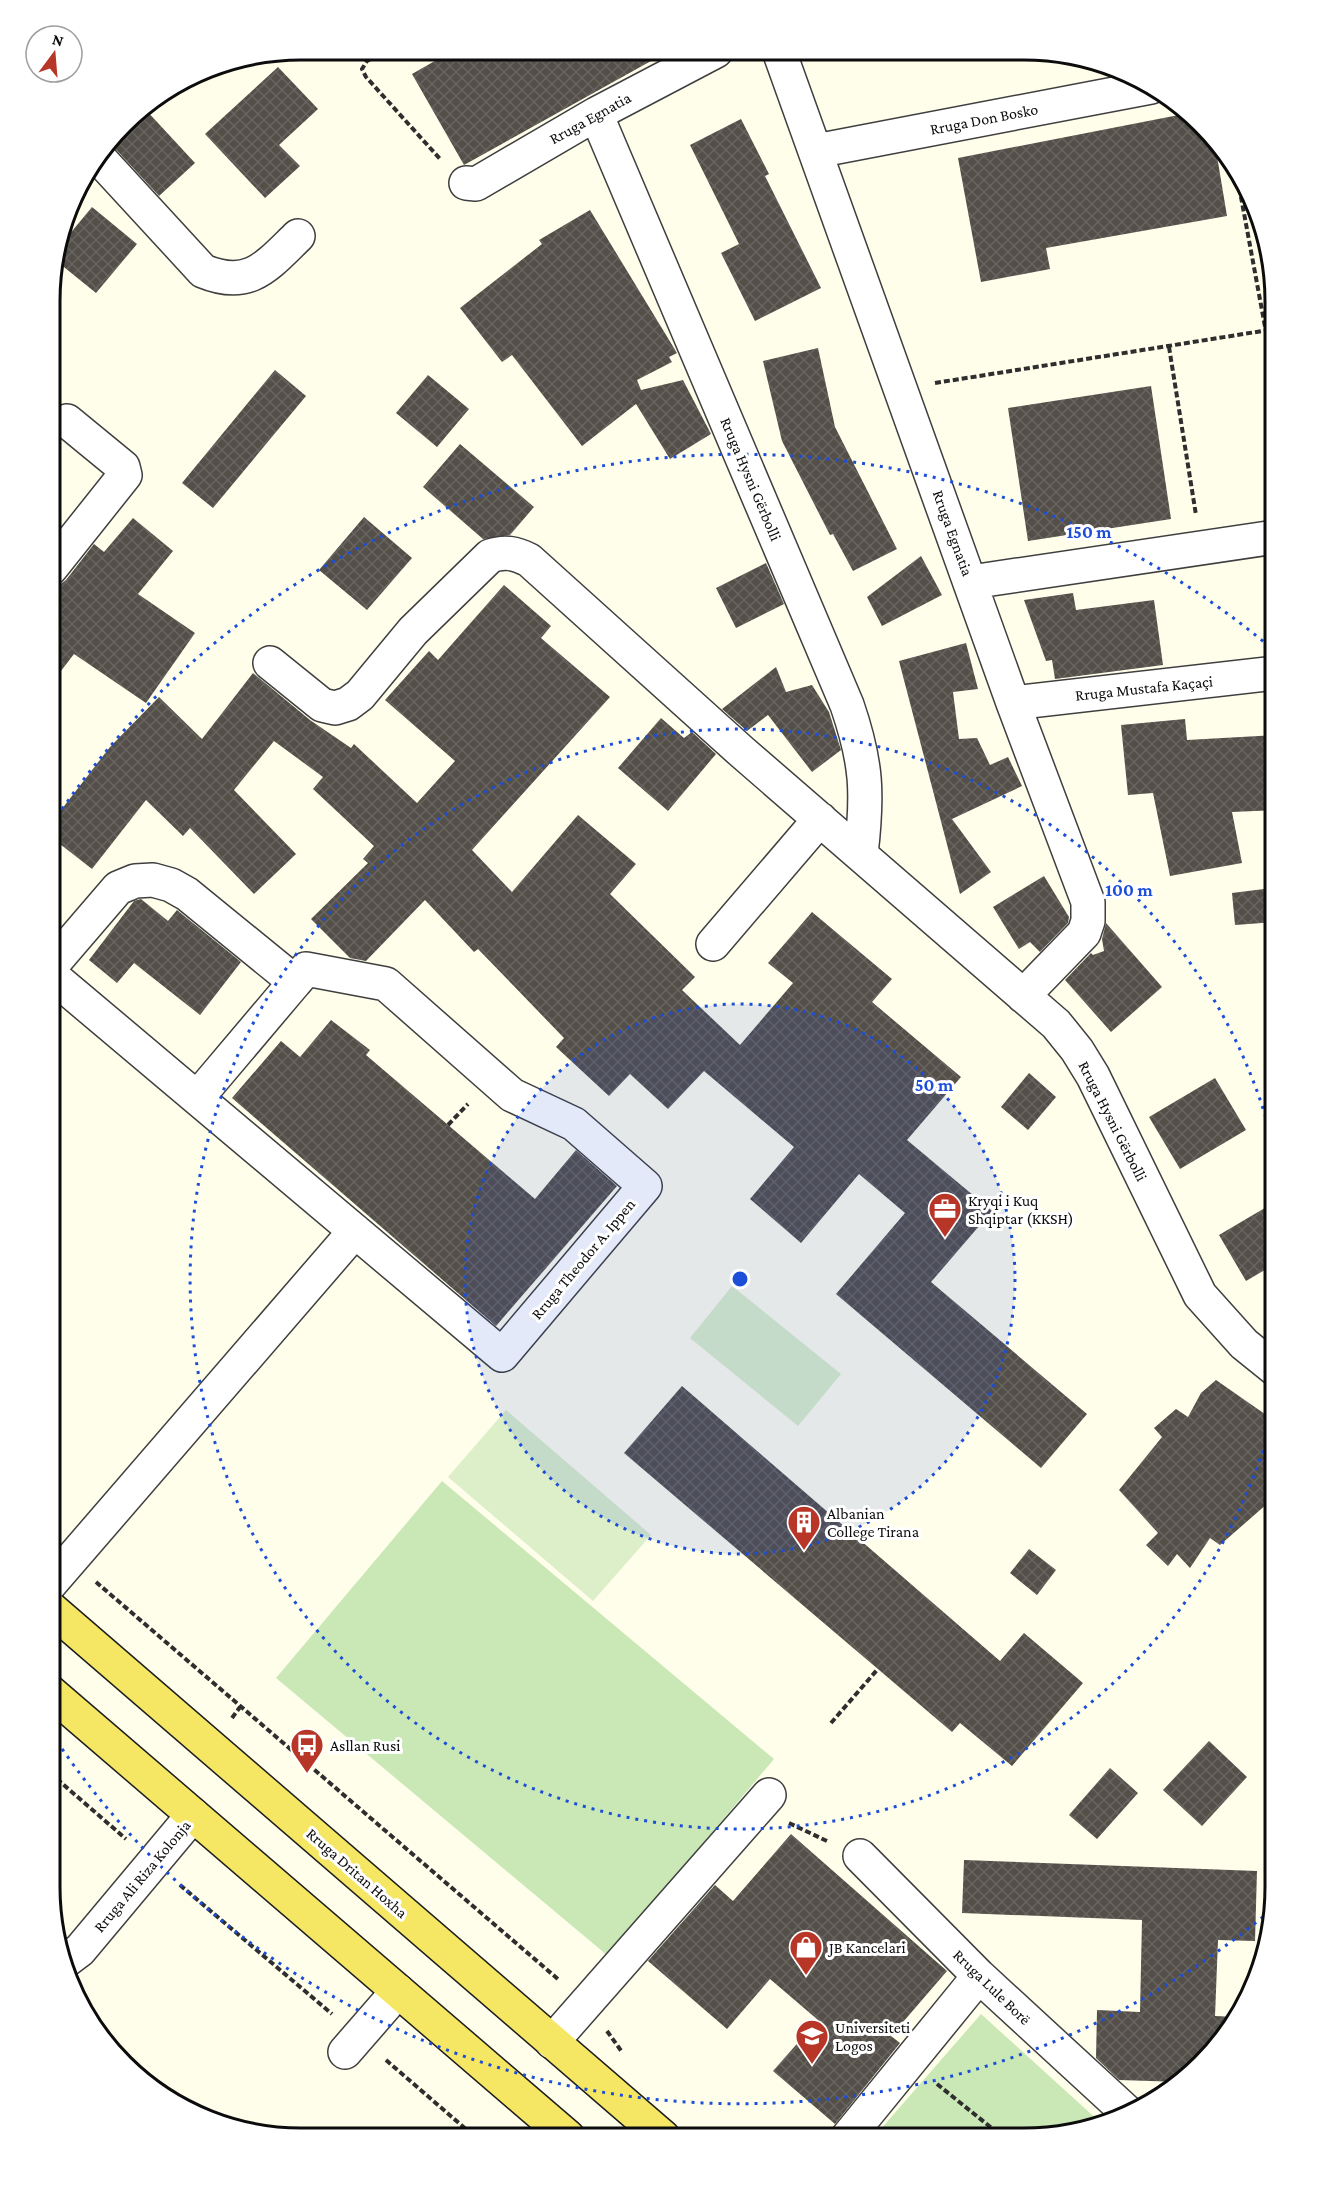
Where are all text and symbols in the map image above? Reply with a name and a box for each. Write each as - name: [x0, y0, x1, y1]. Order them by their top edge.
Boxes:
- north arrow: [24, 24, 84, 84]
- text: N: [50, 30, 66, 50]
- street label: Rruga Egnatia: [546, 88, 635, 148]
- street label: Rruga Don Bosko: [929, 100, 1040, 139]
- street label: Rruga Hysni Gërbolli: [716, 415, 785, 544]
- street label: Rruga Egnatia: [929, 488, 977, 579]
- text: 150 m: [1066, 522, 1112, 542]
- street label: Rruga Mustafa Kaçaçi: [1074, 672, 1214, 705]
- text: 100 m: [1105, 880, 1153, 900]
- street label: Rruga Hysni Gërbolli: [1074, 1058, 1151, 1184]
- text: 50 m: [915, 1075, 954, 1095]
- office icon: Kryqi i Kuq Shqiptar (KKSH): [927, 1191, 963, 1238]
- place label: Kryqi i Kuq Shqiptar (KKSH): [968, 1192, 1074, 1228]
- street label: Rruga Theodor A. Ippen: [528, 1195, 639, 1323]
- centre of rings: [730, 1269, 750, 1289]
- building icon: Albanian College Tirana: [786, 1504, 822, 1551]
- place label: Albanian College Tirana: [827, 1505, 920, 1541]
- bus stop icon: Asllan Rusi: [289, 1727, 325, 1774]
- place label: Asllan Rusi: [330, 1737, 400, 1754]
- street label: Rruga Ali Riza Kolonja: [90, 1816, 195, 1936]
- street label: Rruga Dritan Hoxha: [303, 1825, 411, 1922]
- shop icon: JB Kancelari: [788, 1929, 824, 1976]
- place label: JB Kancelari: [827, 1939, 906, 1957]
- street label: Rruga Lule Borë: [949, 1946, 1034, 2029]
- school or university icon: Universiteti Logos: [794, 2018, 830, 2065]
- place label: Universiteti Logos: [835, 2019, 910, 2055]

